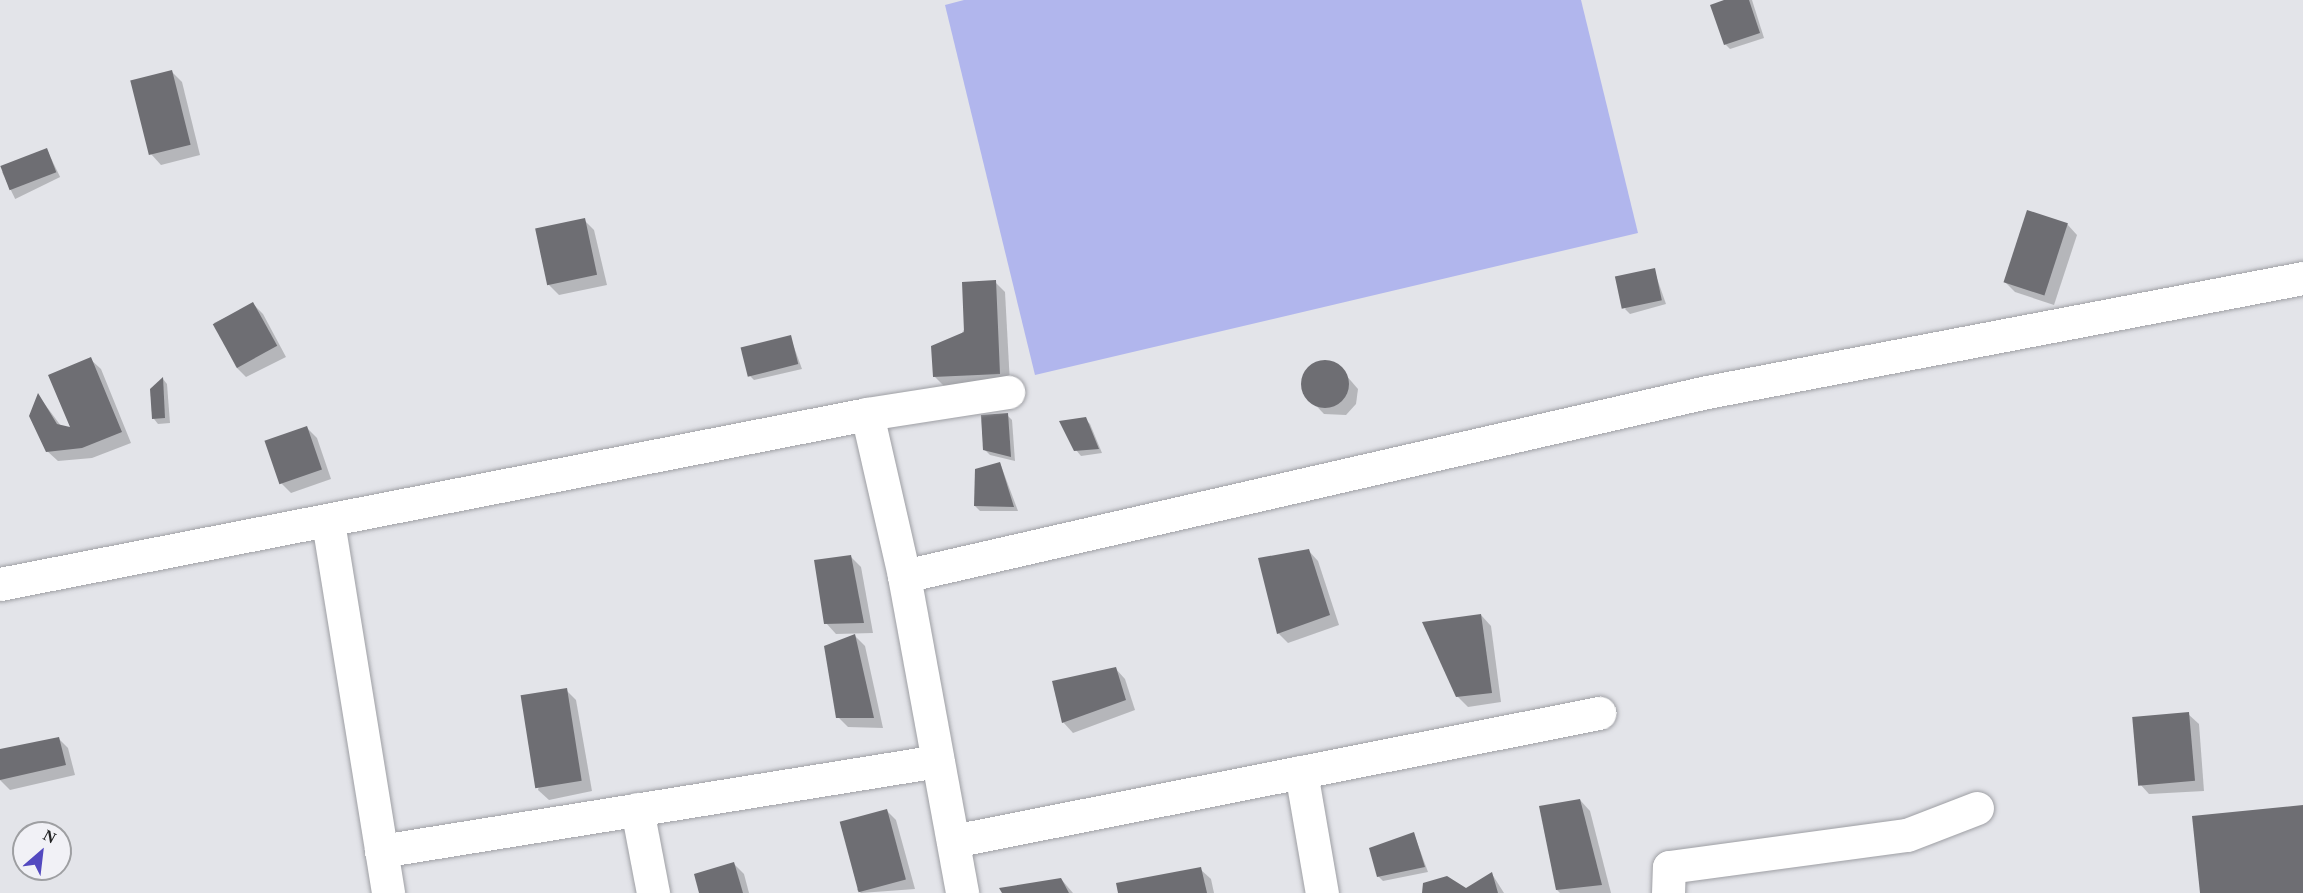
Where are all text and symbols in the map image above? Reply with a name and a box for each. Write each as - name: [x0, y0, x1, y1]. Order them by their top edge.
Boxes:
- north arrow: [12, 821, 72, 881]
- text: N: [41, 826, 59, 847]

